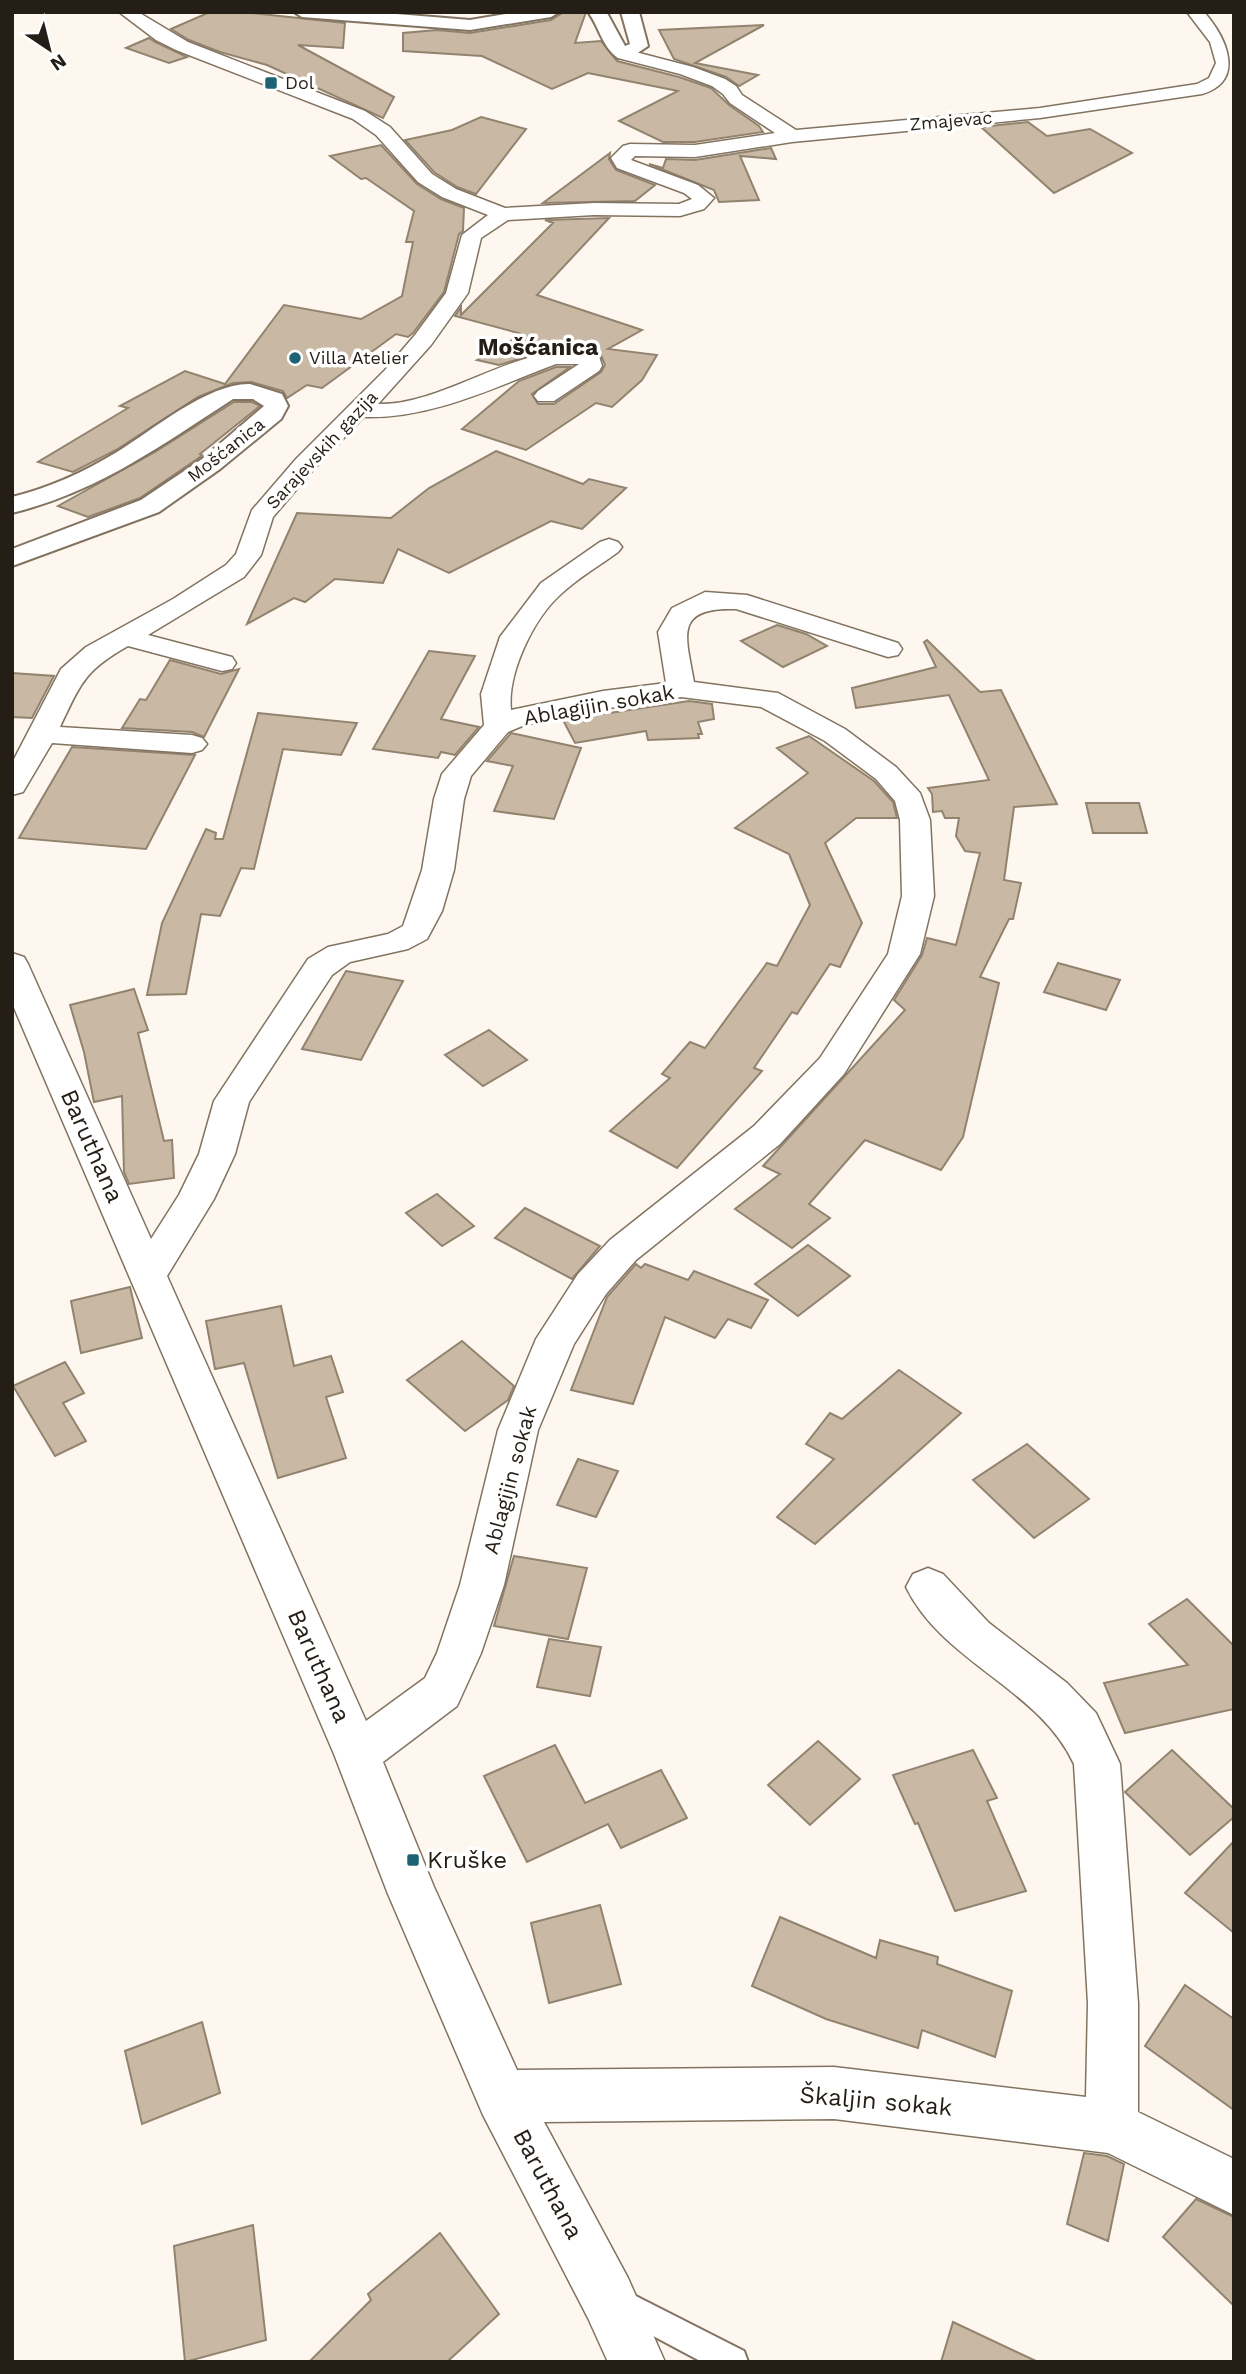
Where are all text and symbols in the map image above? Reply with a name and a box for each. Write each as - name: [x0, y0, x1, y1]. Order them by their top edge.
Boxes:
- north arrow: [14, 14, 84, 84]
- text: N: [46, 49, 71, 76]
- place label: Dol: [285, 72, 315, 93]
- marker: Dol: [263, 75, 279, 91]
- street label: Zmajevac: [909, 106, 993, 135]
- district label: Mošćanica: [478, 334, 599, 361]
- place label: Villa Atelier: [309, 347, 409, 368]
- marker: Villa Atelier: [287, 350, 303, 366]
- street label: Sarajevskih gazija: [262, 386, 382, 513]
- street label: Mošćanica: [183, 413, 268, 486]
- street label: Ablagijin sokak: [522, 679, 676, 730]
- street label: Baruthana: [55, 1085, 129, 1207]
- street label: Ablagijin sokak: [478, 1403, 541, 1557]
- street label: Baruthana: [282, 1605, 356, 1727]
- place label: Kruške: [427, 1846, 507, 1874]
- marker: Kruške: [405, 1852, 421, 1868]
- street label: Škaljin sokak: [799, 2080, 954, 2122]
- street label: Baruthana: [507, 2124, 589, 2244]

